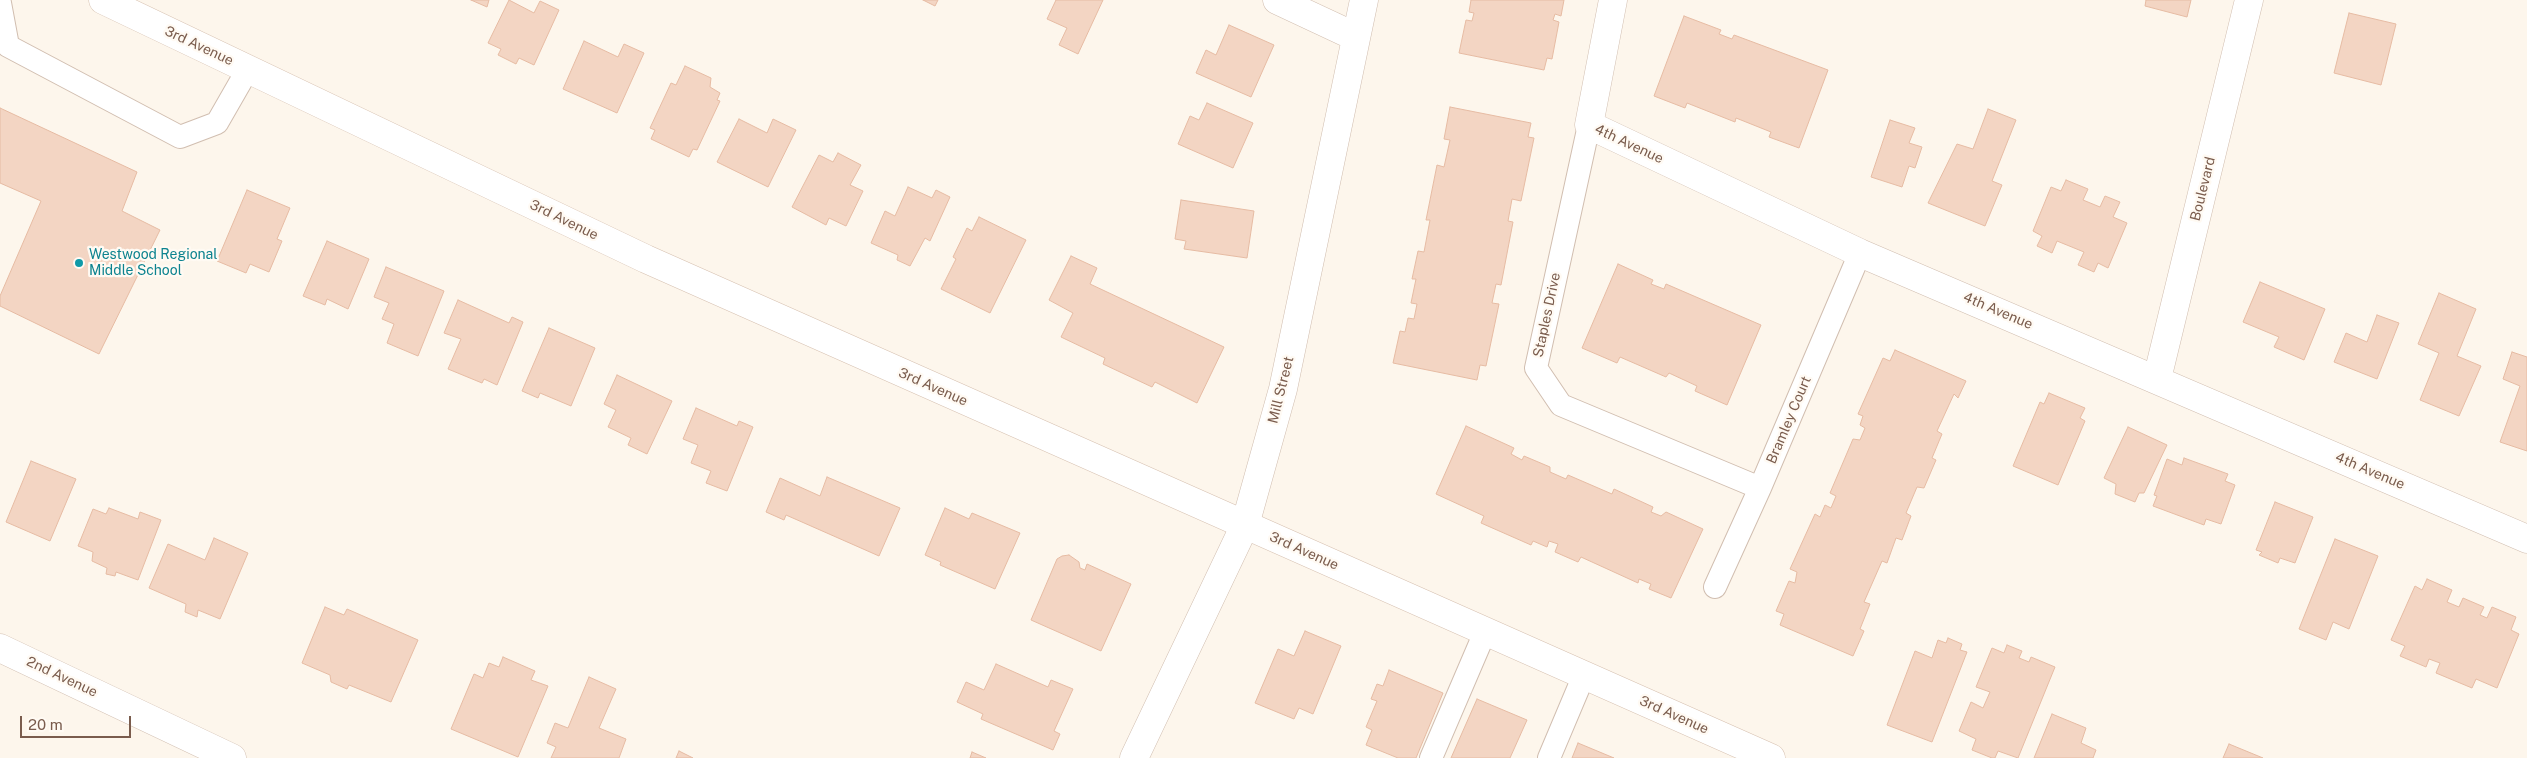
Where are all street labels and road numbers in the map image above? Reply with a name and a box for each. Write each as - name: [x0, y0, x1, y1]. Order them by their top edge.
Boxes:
- street label: 3rd Avenue: [162, 23, 236, 69]
- street label: 4th Avenue: [1592, 121, 1666, 167]
- street label: Boulevard: [2187, 155, 2219, 223]
- street label: 3rd Avenue: [527, 196, 601, 244]
- street label: Staples Drive: [1530, 271, 1564, 359]
- street label: 4th Avenue: [1961, 289, 2035, 333]
- street label: Mill Street: [1265, 355, 1297, 425]
- street label: 3rd Avenue: [896, 364, 970, 410]
- street label: Bramley Court: [1763, 374, 1815, 466]
- street label: 4th Avenue: [2333, 449, 2407, 493]
- street label: 3rd Avenue: [1267, 528, 1341, 574]
- street label: 2nd Avenue: [24, 653, 100, 701]
- street label: 3rd Avenue: [1637, 692, 1711, 738]

